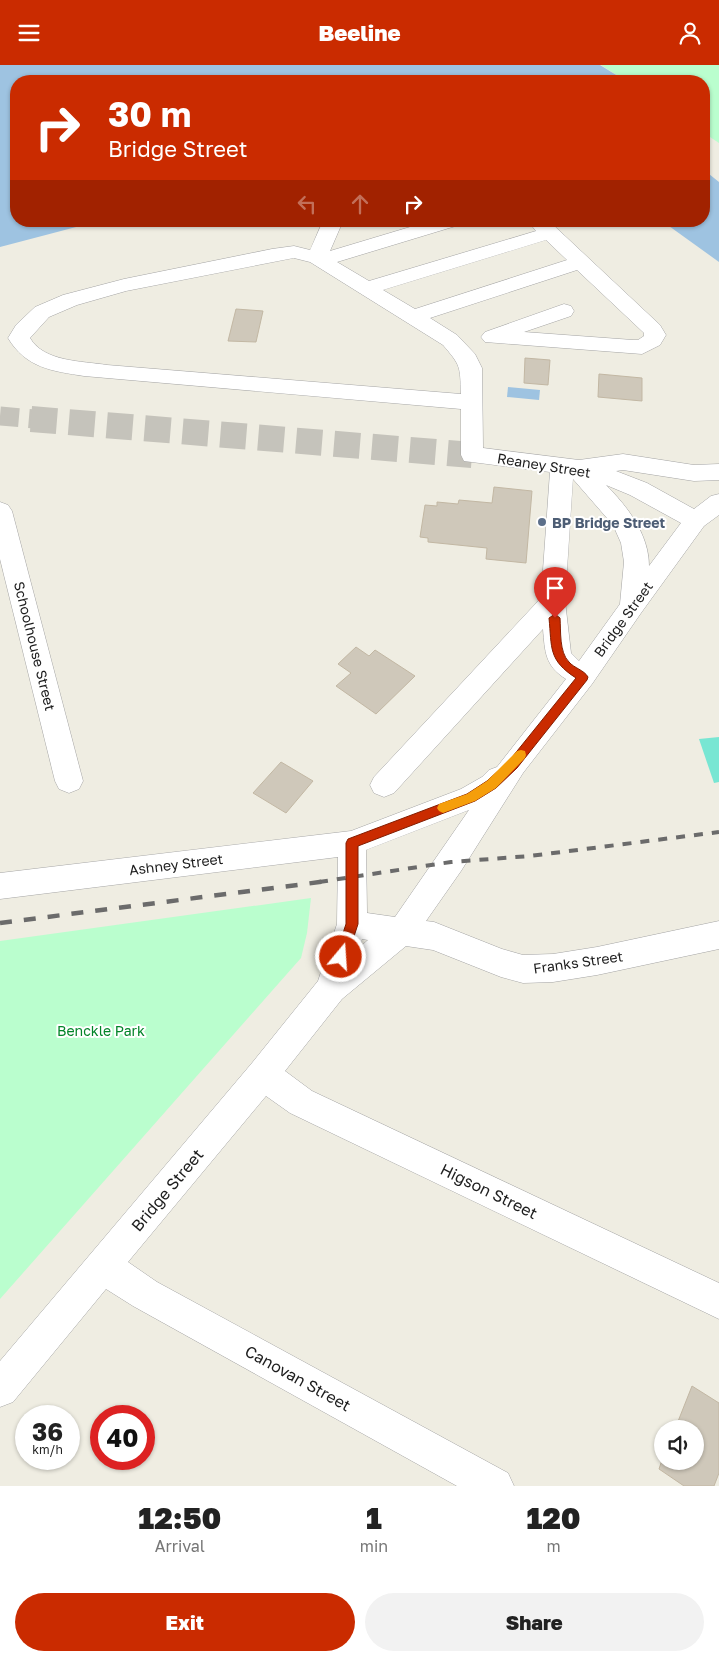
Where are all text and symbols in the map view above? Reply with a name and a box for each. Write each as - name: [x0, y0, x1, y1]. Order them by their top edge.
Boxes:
- icon: menu: [15, 19, 43, 47]
- text: Beeline: [318, 19, 401, 46]
- icon: person: [676, 19, 704, 47]
- text: 30 m: [108, 93, 191, 135]
- icon: right: [25, 95, 90, 160]
- text: Bridge Street: [108, 135, 248, 162]
- icon: left: [293, 190, 321, 218]
- icon: ahead: [346, 190, 374, 218]
- icon: right: [399, 190, 427, 218]
- street label: Reaney Street: [496, 449, 592, 481]
- place label: BP Bridge Street: [552, 514, 665, 531]
- marker: BP Bridge Street: [536, 516, 548, 528]
- pin: [534, 567, 576, 618]
- icon: arrive: [541, 574, 569, 602]
- street label: Bridge Street: [590, 578, 656, 660]
- street label: Schoolhouse Street: [11, 580, 59, 712]
- street label: Ashney Street: [128, 850, 224, 878]
- position arrow: [314, 930, 366, 982]
- street label: Franks Street: [532, 947, 624, 977]
- park label: Benckle Park: [57, 1022, 145, 1039]
- street label: Bridge Street: [127, 1145, 207, 1235]
- street label: Higson Street: [437, 1159, 541, 1223]
- street label: Canovan Street: [242, 1341, 354, 1415]
- speed limit sign: 40: [90, 1405, 155, 1470]
- text: 36: [32, 1416, 63, 1447]
- map controls: [654, 1420, 704, 1470]
- button: sound: [654, 1420, 704, 1470]
- text: km/h: [32, 1442, 63, 1457]
- text: 12:50: [138, 1500, 221, 1536]
- text: 1: [366, 1500, 382, 1536]
- text: 120: [526, 1500, 581, 1536]
- text: Arrival: [155, 1536, 205, 1556]
- text: min: [360, 1536, 388, 1556]
- text: m: [546, 1536, 561, 1556]
- button: Exit: [15, 1593, 355, 1651]
- button: Share: [365, 1593, 704, 1651]

